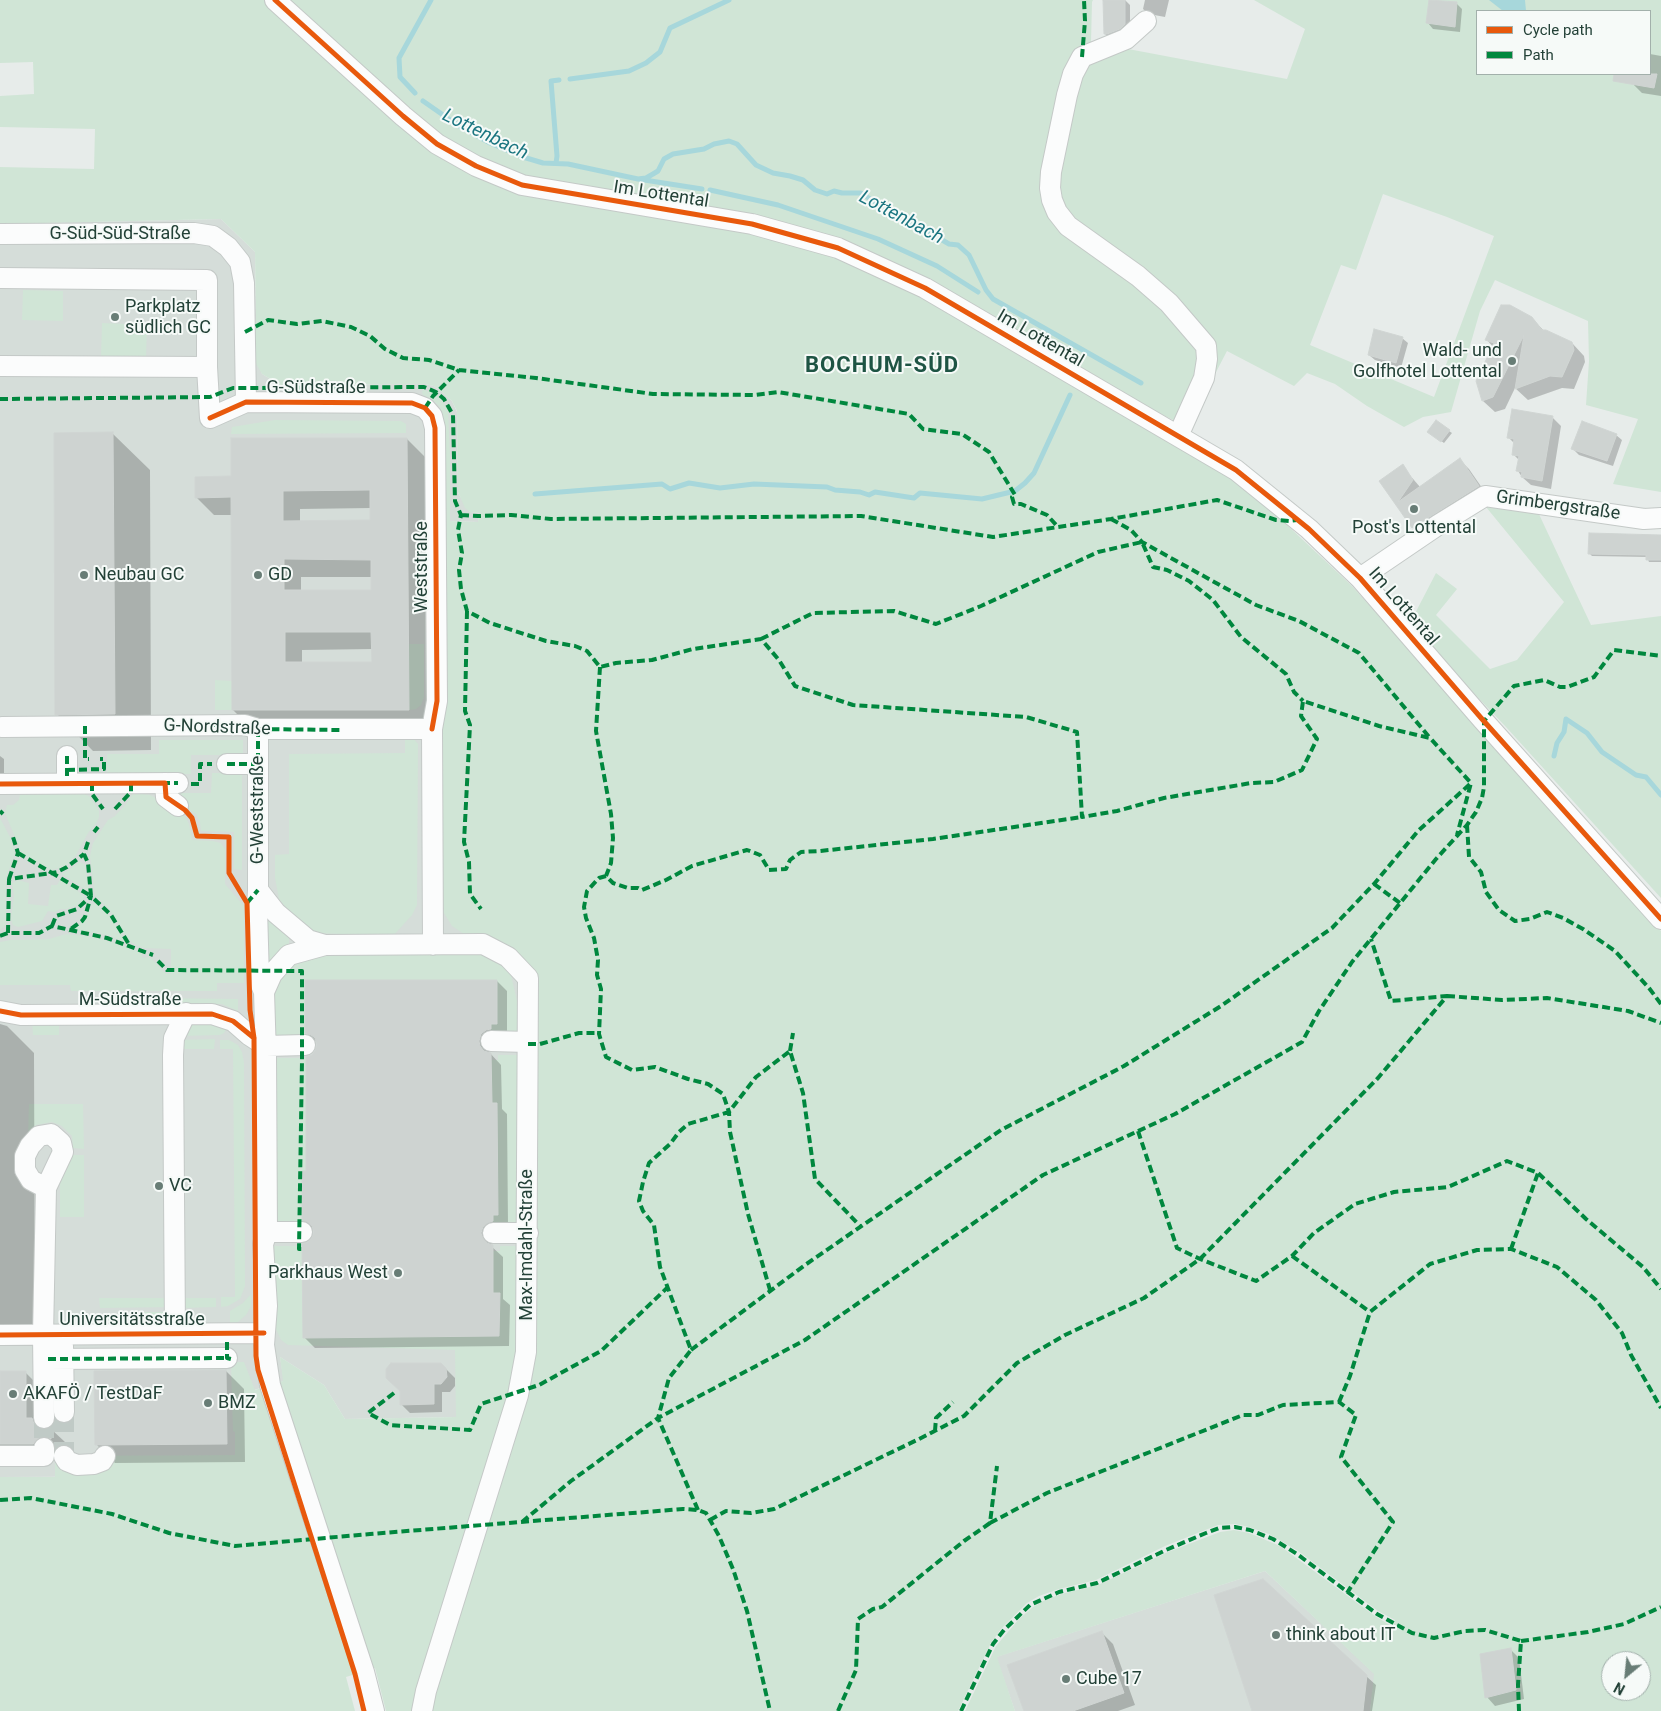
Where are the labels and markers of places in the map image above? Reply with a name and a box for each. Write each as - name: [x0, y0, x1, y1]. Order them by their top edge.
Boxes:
- place label: Parkplatz südlich GC: [125, 296, 211, 338]
- marker: Parkplatz südlich GC: [109, 311, 121, 323]
- place label: Wald- und Golfhotel Lottental: [1353, 340, 1502, 382]
- marker: Wald- und Golfhotel Lottental: [1506, 355, 1518, 367]
- marker: Post's Lottental: [1408, 503, 1420, 515]
- place label: Post's Lottental: [1352, 517, 1476, 539]
- place label: Neubau GC: [94, 564, 185, 586]
- place label: GD: [268, 564, 292, 586]
- marker: Neubau GC: [78, 569, 90, 581]
- marker: GD: [252, 569, 264, 581]
- place label: VC: [169, 1175, 192, 1197]
- marker: VC: [153, 1180, 165, 1192]
- place label: Parkhaus West: [268, 1262, 388, 1284]
- marker: Parkhaus West: [392, 1267, 404, 1279]
- place label: AKAFÖ / TestDaF: [23, 1383, 163, 1405]
- marker: AKAFÖ / TestDaF: [7, 1388, 19, 1400]
- place label: BMZ: [218, 1392, 256, 1414]
- marker: BMZ: [202, 1397, 214, 1409]
- place label: think about IT: [1286, 1624, 1396, 1646]
- marker: think about IT: [1270, 1629, 1282, 1641]
- place label: Cube 17: [1076, 1668, 1142, 1690]
- marker: Cube 17: [1060, 1673, 1072, 1685]

